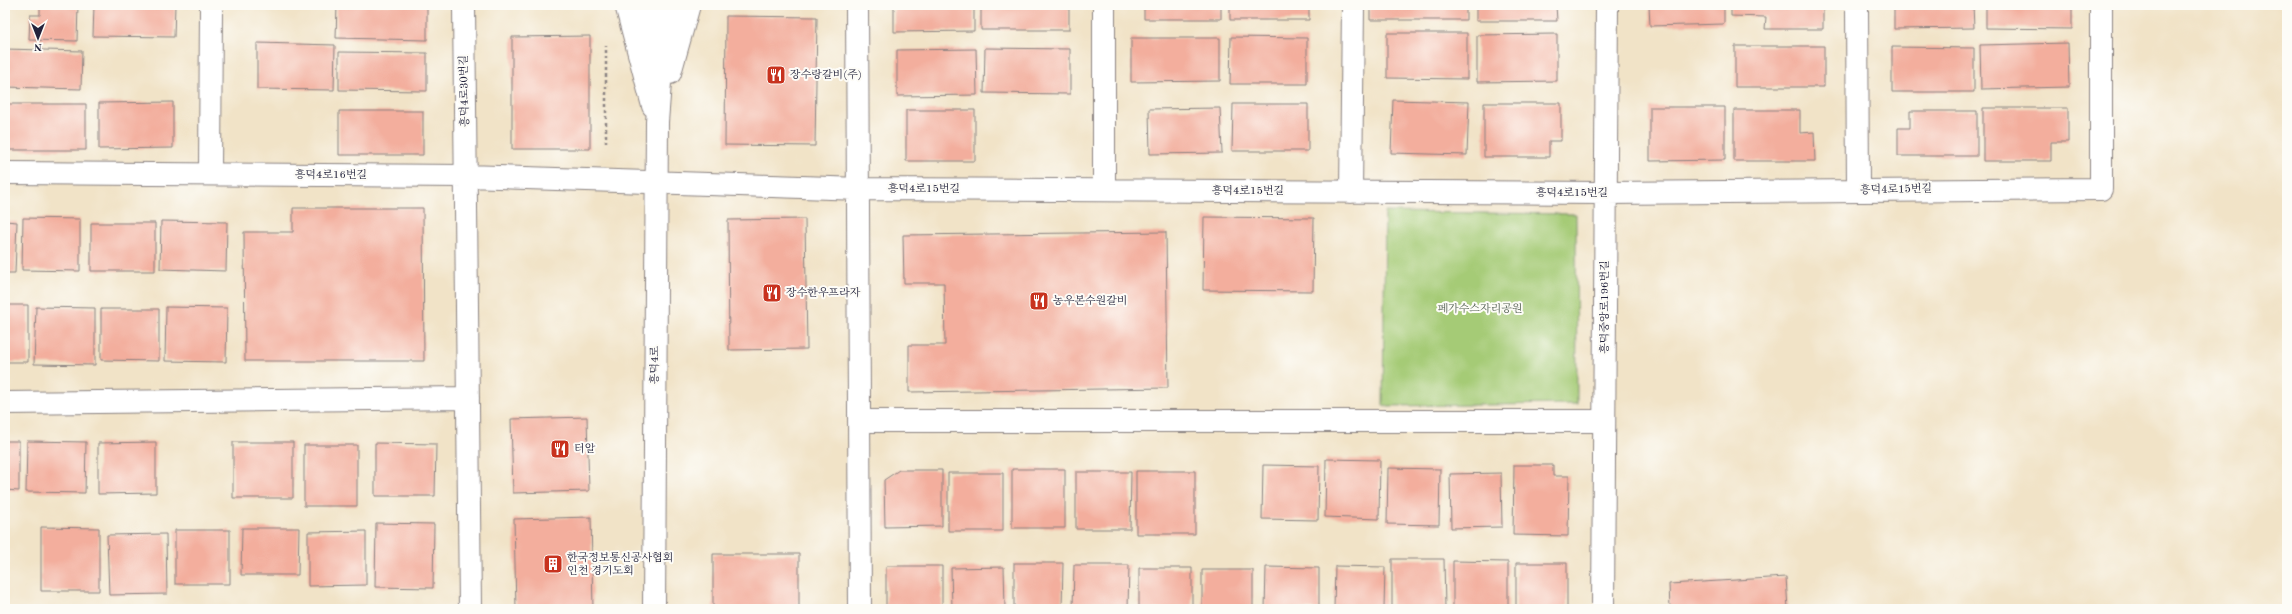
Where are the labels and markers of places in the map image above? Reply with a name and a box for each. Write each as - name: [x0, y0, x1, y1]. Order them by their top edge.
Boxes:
- restaurant icon: 장수랑갈비(주): [765, 64, 787, 86]
- place label: 장수랑갈비(주): [790, 68, 862, 81]
- restaurant icon: 장수한우프라자: [761, 282, 783, 304]
- place label: 장수한우프라자: [786, 287, 861, 299]
- restaurant icon: 농우본수원갈비: [1028, 290, 1050, 312]
- place label: 농우본수원갈비: [1053, 294, 1127, 307]
- restaurant icon: 터알: [549, 438, 571, 460]
- place label: 터알: [574, 443, 596, 455]
- place label: 한국정보통신공사협회 인천 경기도회: [567, 552, 673, 577]
- building icon: 한국정보통신공사협회 인천 경기도회: [542, 553, 564, 575]

